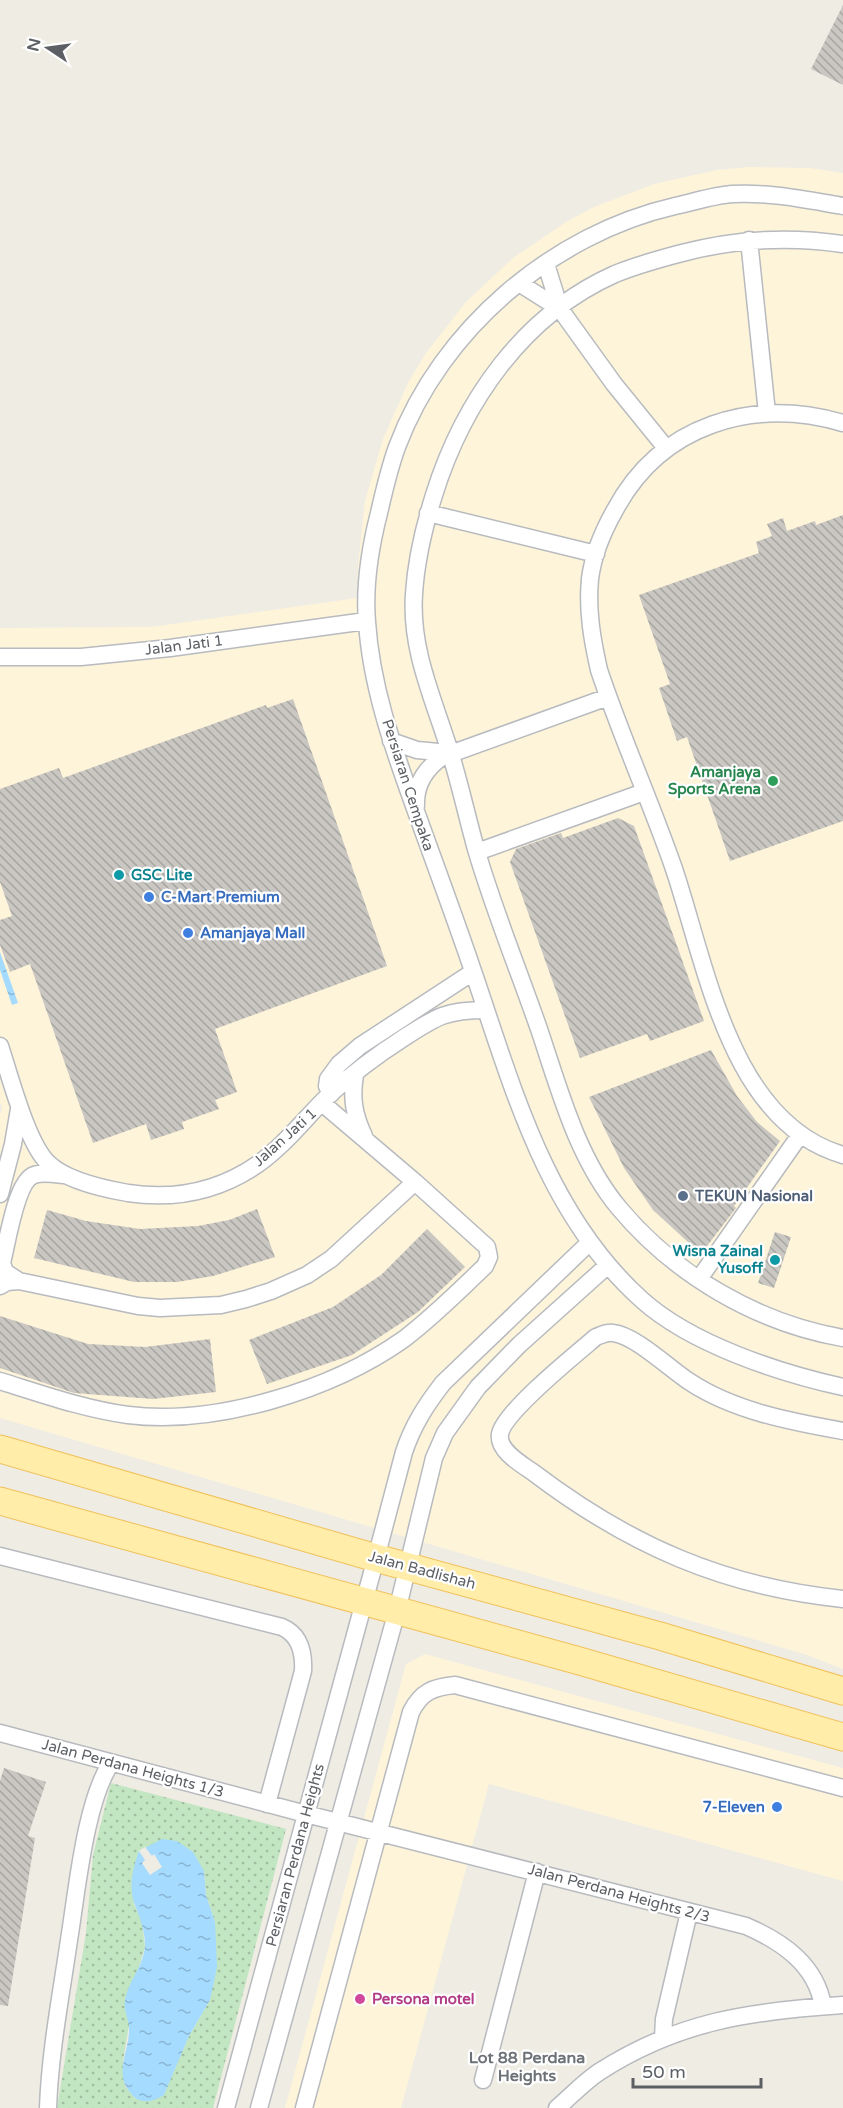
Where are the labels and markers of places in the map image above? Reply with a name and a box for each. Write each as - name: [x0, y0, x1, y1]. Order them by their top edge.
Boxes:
- place label: Amanjaya Sports Arena: [668, 763, 761, 799]
- marker: Amanjaya Sports Arena: [766, 774, 780, 788]
- place label: GSC Lite: [131, 866, 193, 884]
- marker: GSC Lite: [112, 868, 126, 882]
- place label: C-Mart Premium: [161, 888, 280, 906]
- marker: C-Mart Premium: [142, 890, 156, 904]
- place label: Amanjaya Mall: [200, 924, 305, 943]
- marker: Amanjaya Mall: [181, 926, 195, 940]
- place label: TEKUN Nasional: [694, 1187, 813, 1205]
- marker: TEKUN Nasional: [676, 1189, 690, 1203]
- place label: Wisna Zainal Yusoff: [673, 1242, 763, 1277]
- marker: Wisna Zainal Yusoff: [768, 1253, 782, 1267]
- place label: 7-Eleven: [703, 1798, 765, 1816]
- marker: 7-Eleven: [770, 1800, 784, 1814]
- place label: Persona motel: [372, 1990, 475, 2008]
- marker: Persona motel: [353, 1992, 367, 2006]

